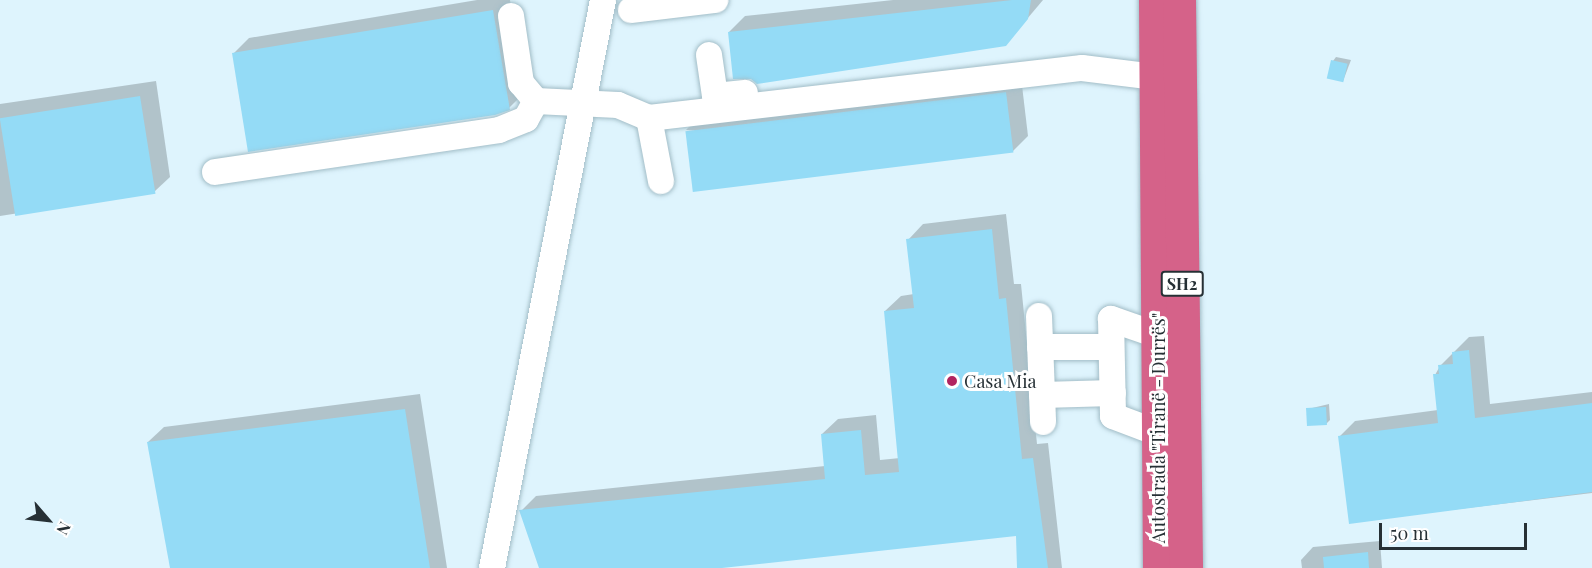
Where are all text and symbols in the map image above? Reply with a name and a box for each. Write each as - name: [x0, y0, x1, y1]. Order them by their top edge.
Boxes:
- road number: SH2: [1160, 271, 1204, 297]
- street label: Autostrada "Tiranë - Durrës": [1147, 312, 1169, 544]
- place label: Casa Mia: [964, 370, 1037, 392]
- marker: Casa Mia: [945, 374, 959, 388]
- north arrow: [18, 490, 78, 550]
- scale bar: [1382, 511, 1530, 549]
- text: N: [52, 519, 76, 539]
- text: 50 m: [1390, 521, 1429, 545]

